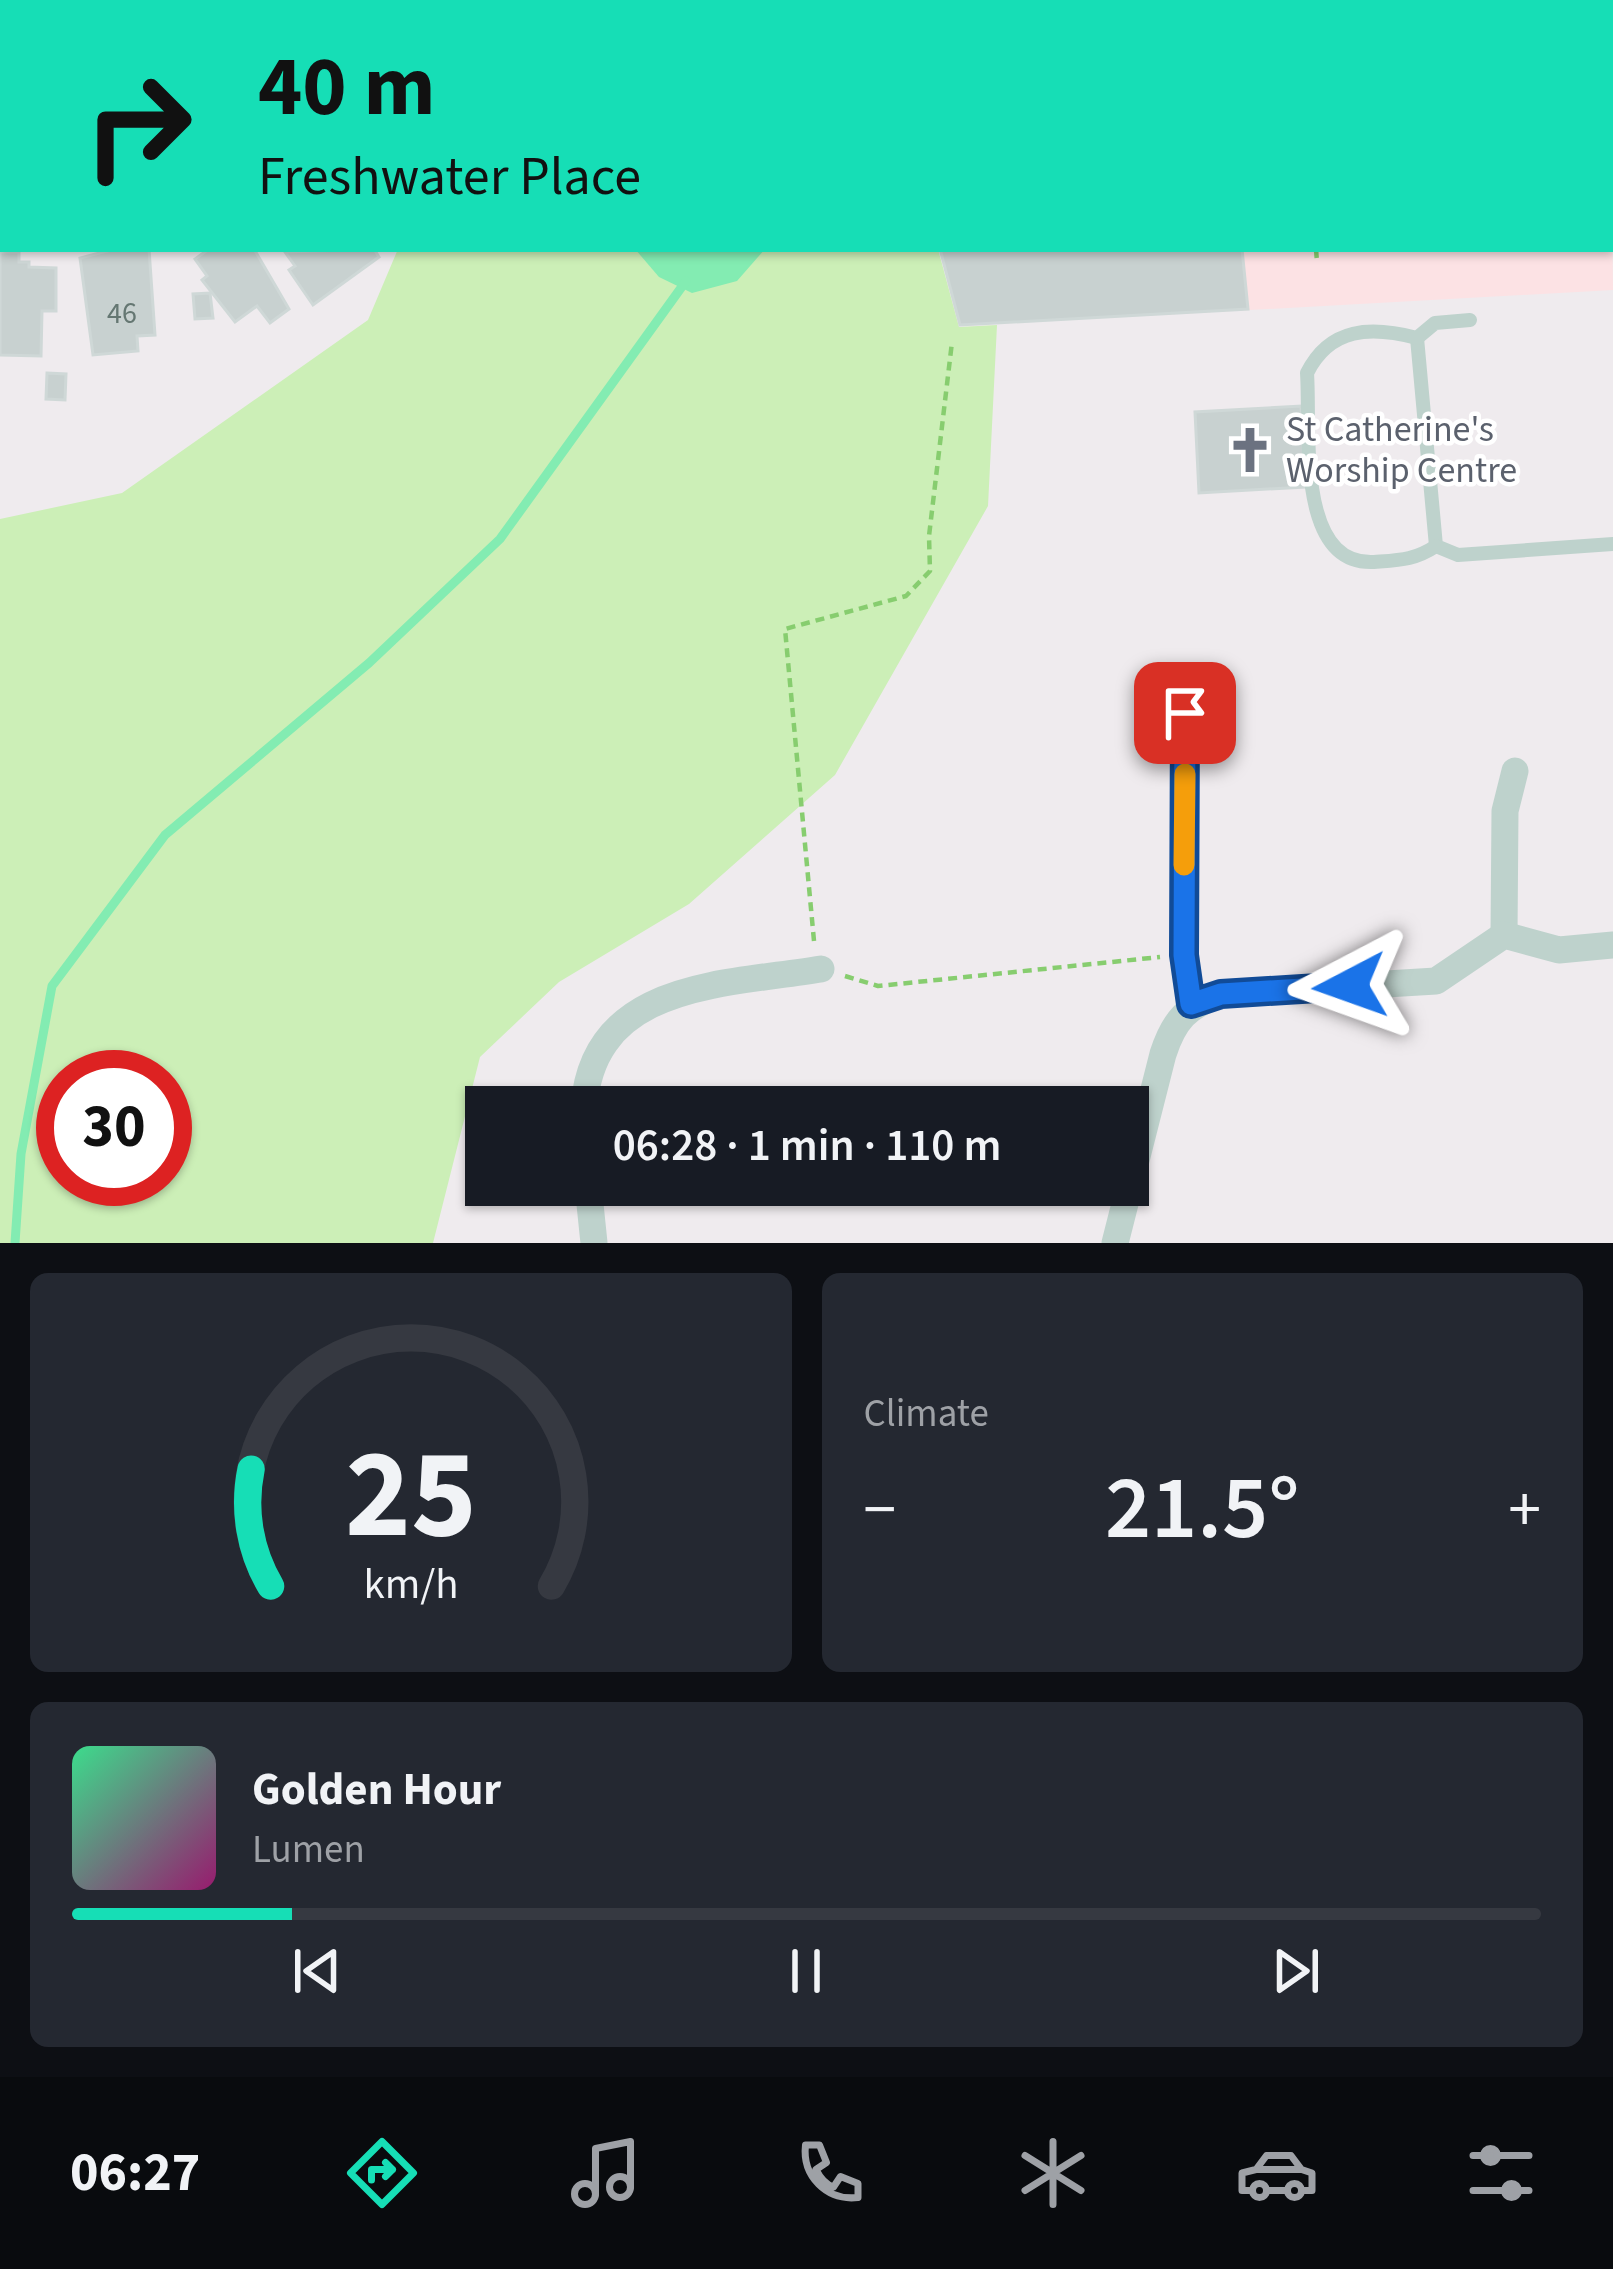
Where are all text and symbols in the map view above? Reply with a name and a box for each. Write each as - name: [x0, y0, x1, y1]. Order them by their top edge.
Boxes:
- text: 40 m: [258, 28, 436, 148]
- icon: right: [60, 48, 216, 204]
- text: Freshwater Place: [258, 139, 641, 216]
- house number: 46: [107, 292, 137, 335]
- place label: St Catherine's Worship Centre: [1286, 404, 1517, 496]
- church icon: St Catherine's Worship Centre: [1225, 425, 1275, 475]
- pin: [1134, 662, 1236, 764]
- icon: arrive: [1152, 680, 1218, 746]
- position arrow: [1287, 923, 1413, 1049]
- speed limit sign: 30: [36, 1050, 192, 1206]
- text: 06:28 · 1 min · 110 m: [613, 1114, 1001, 1178]
- text: Climate: [864, 1386, 989, 1442]
- text: 25: [345, 1407, 477, 1585]
- text: 21.5°: [1105, 1445, 1300, 1573]
- text: −: [864, 1463, 896, 1557]
- text: +: [1508, 1463, 1541, 1557]
- text: km/h: [363, 1553, 458, 1614]
- text: Golden Hour: [252, 1758, 501, 1822]
- text: Lumen: [252, 1822, 365, 1878]
- icon: previous: [284, 1938, 350, 2004]
- icon: pause: [773, 1938, 839, 2004]
- icon: next: [1263, 1938, 1329, 2004]
- icon: directions: [340, 2131, 424, 2215]
- icon: music: [564, 2131, 648, 2215]
- icon: phone: [788, 2131, 872, 2215]
- icon: climate: [1011, 2131, 1095, 2215]
- icon: car: [1235, 2131, 1319, 2215]
- icon: filters: [1459, 2131, 1543, 2215]
- text: 06:27: [70, 2135, 200, 2212]

